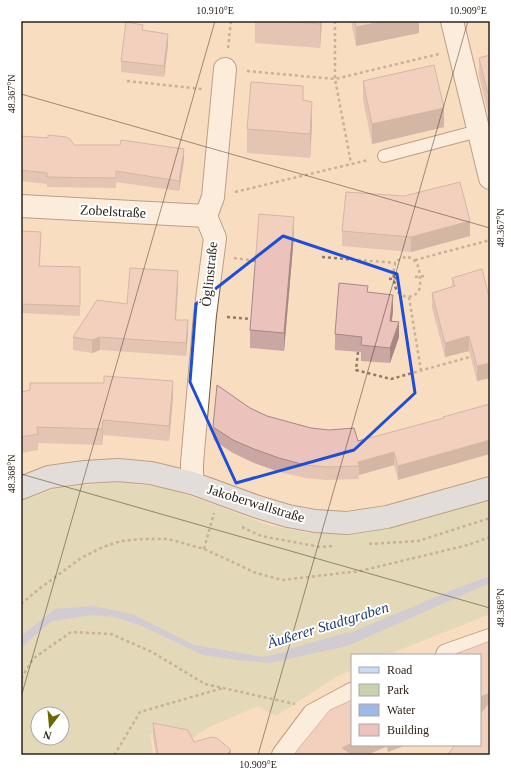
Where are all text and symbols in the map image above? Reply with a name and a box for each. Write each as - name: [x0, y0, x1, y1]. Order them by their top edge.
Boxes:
- text: 10.910°E: [196, 5, 234, 16]
- text: 10.909°E: [449, 5, 487, 16]
- text: 48.367°N: [6, 75, 17, 113]
- street label: Zobelstraße: [80, 202, 146, 221]
- text: 48.367°N: [495, 209, 506, 247]
- street label: Öglinstraße: [198, 241, 220, 307]
- text: 48.368°N: [6, 455, 17, 493]
- street label: Jakoberwallstraße: [205, 482, 306, 525]
- text: 48.368°N: [495, 589, 506, 627]
- water label: Äußerer Stadtgraben: [265, 599, 390, 651]
- legend: [351, 654, 481, 746]
- text: Road: [387, 663, 412, 677]
- text: Park: [387, 683, 409, 697]
- text: Water: [387, 703, 415, 717]
- north arrow: [30, 706, 70, 746]
- text: Building: [387, 723, 429, 737]
- text: N: [42, 729, 53, 742]
- text: 10.909°E: [239, 759, 277, 770]

